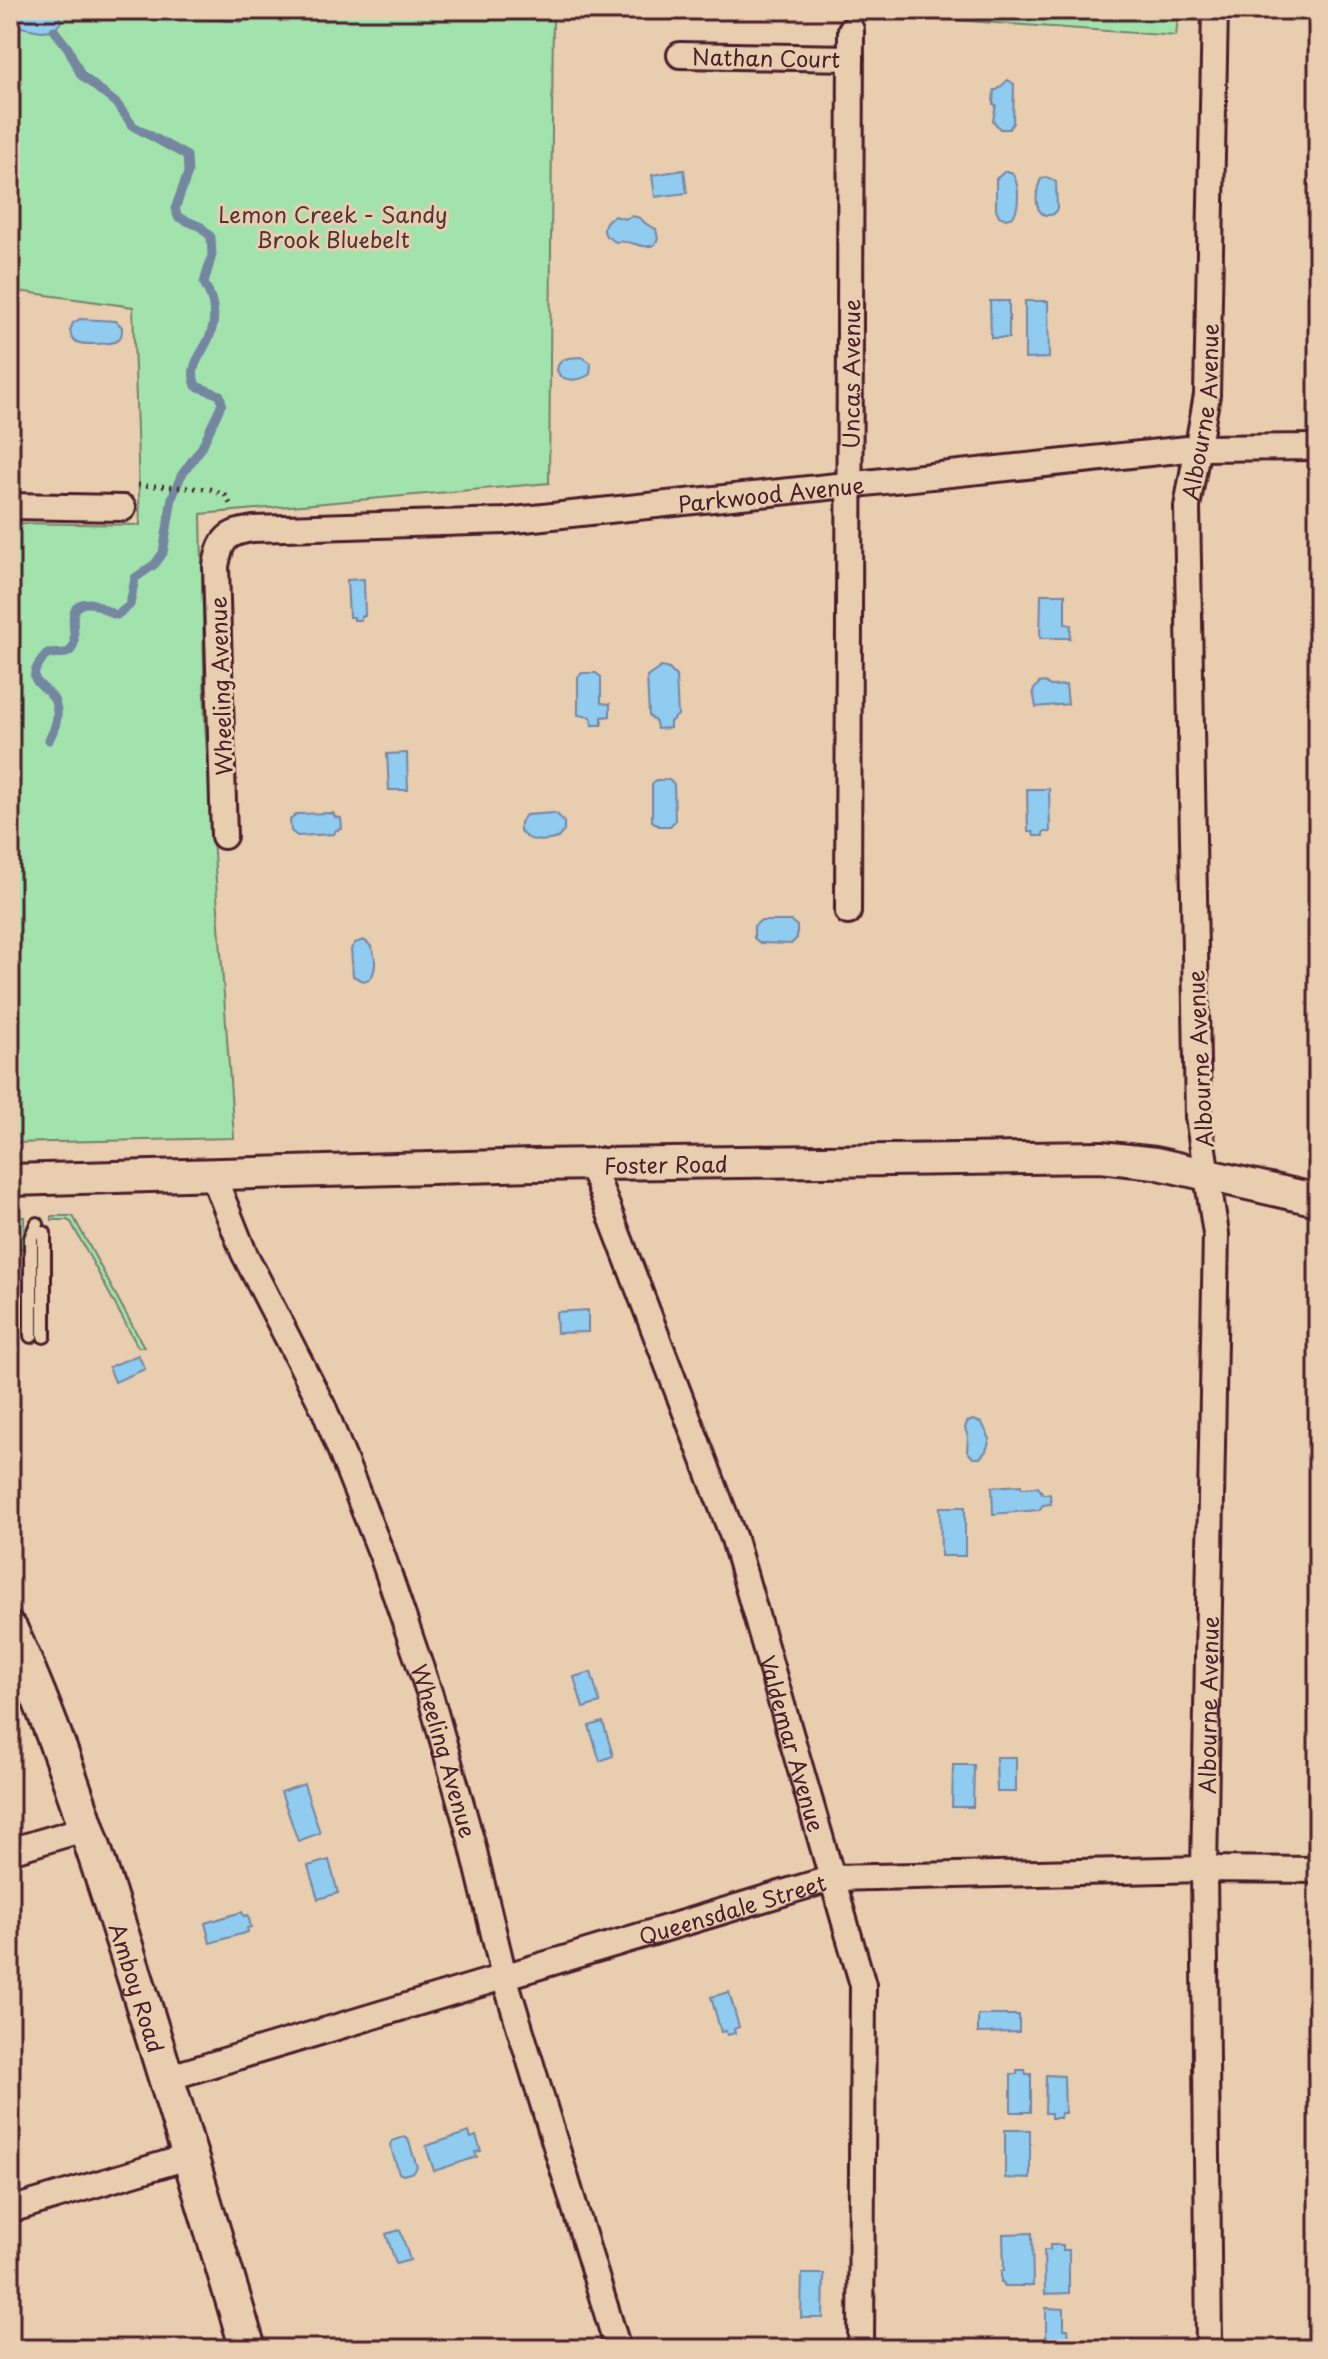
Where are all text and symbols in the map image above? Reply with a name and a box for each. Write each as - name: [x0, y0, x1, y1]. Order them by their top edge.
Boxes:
- street label: Nathan Court: [691, 39, 841, 74]
- park label: Lemon Creek - Sandy Brook Bluebelt: [218, 197, 448, 255]
- street label: Uncas Avenue: [833, 299, 867, 449]
- street label: Albourne Avenue: [1172, 323, 1225, 503]
- street label: Parkwood Avenue: [676, 467, 866, 519]
- street label: Wheeling Avenue: [200, 596, 240, 776]
- street label: Albourne Avenue: [1178, 969, 1220, 1149]
- street label: Foster Road: [604, 1146, 728, 1180]
- street label: Albourne Avenue: [1189, 1616, 1225, 1794]
- street label: Valdemar Avenue: [752, 1651, 834, 1835]
- street label: Wheeling Avenue: [404, 1659, 486, 1841]
- street label: Queensdale Street: [634, 1865, 830, 1952]
- street label: Amboy Road: [102, 1918, 174, 2057]

